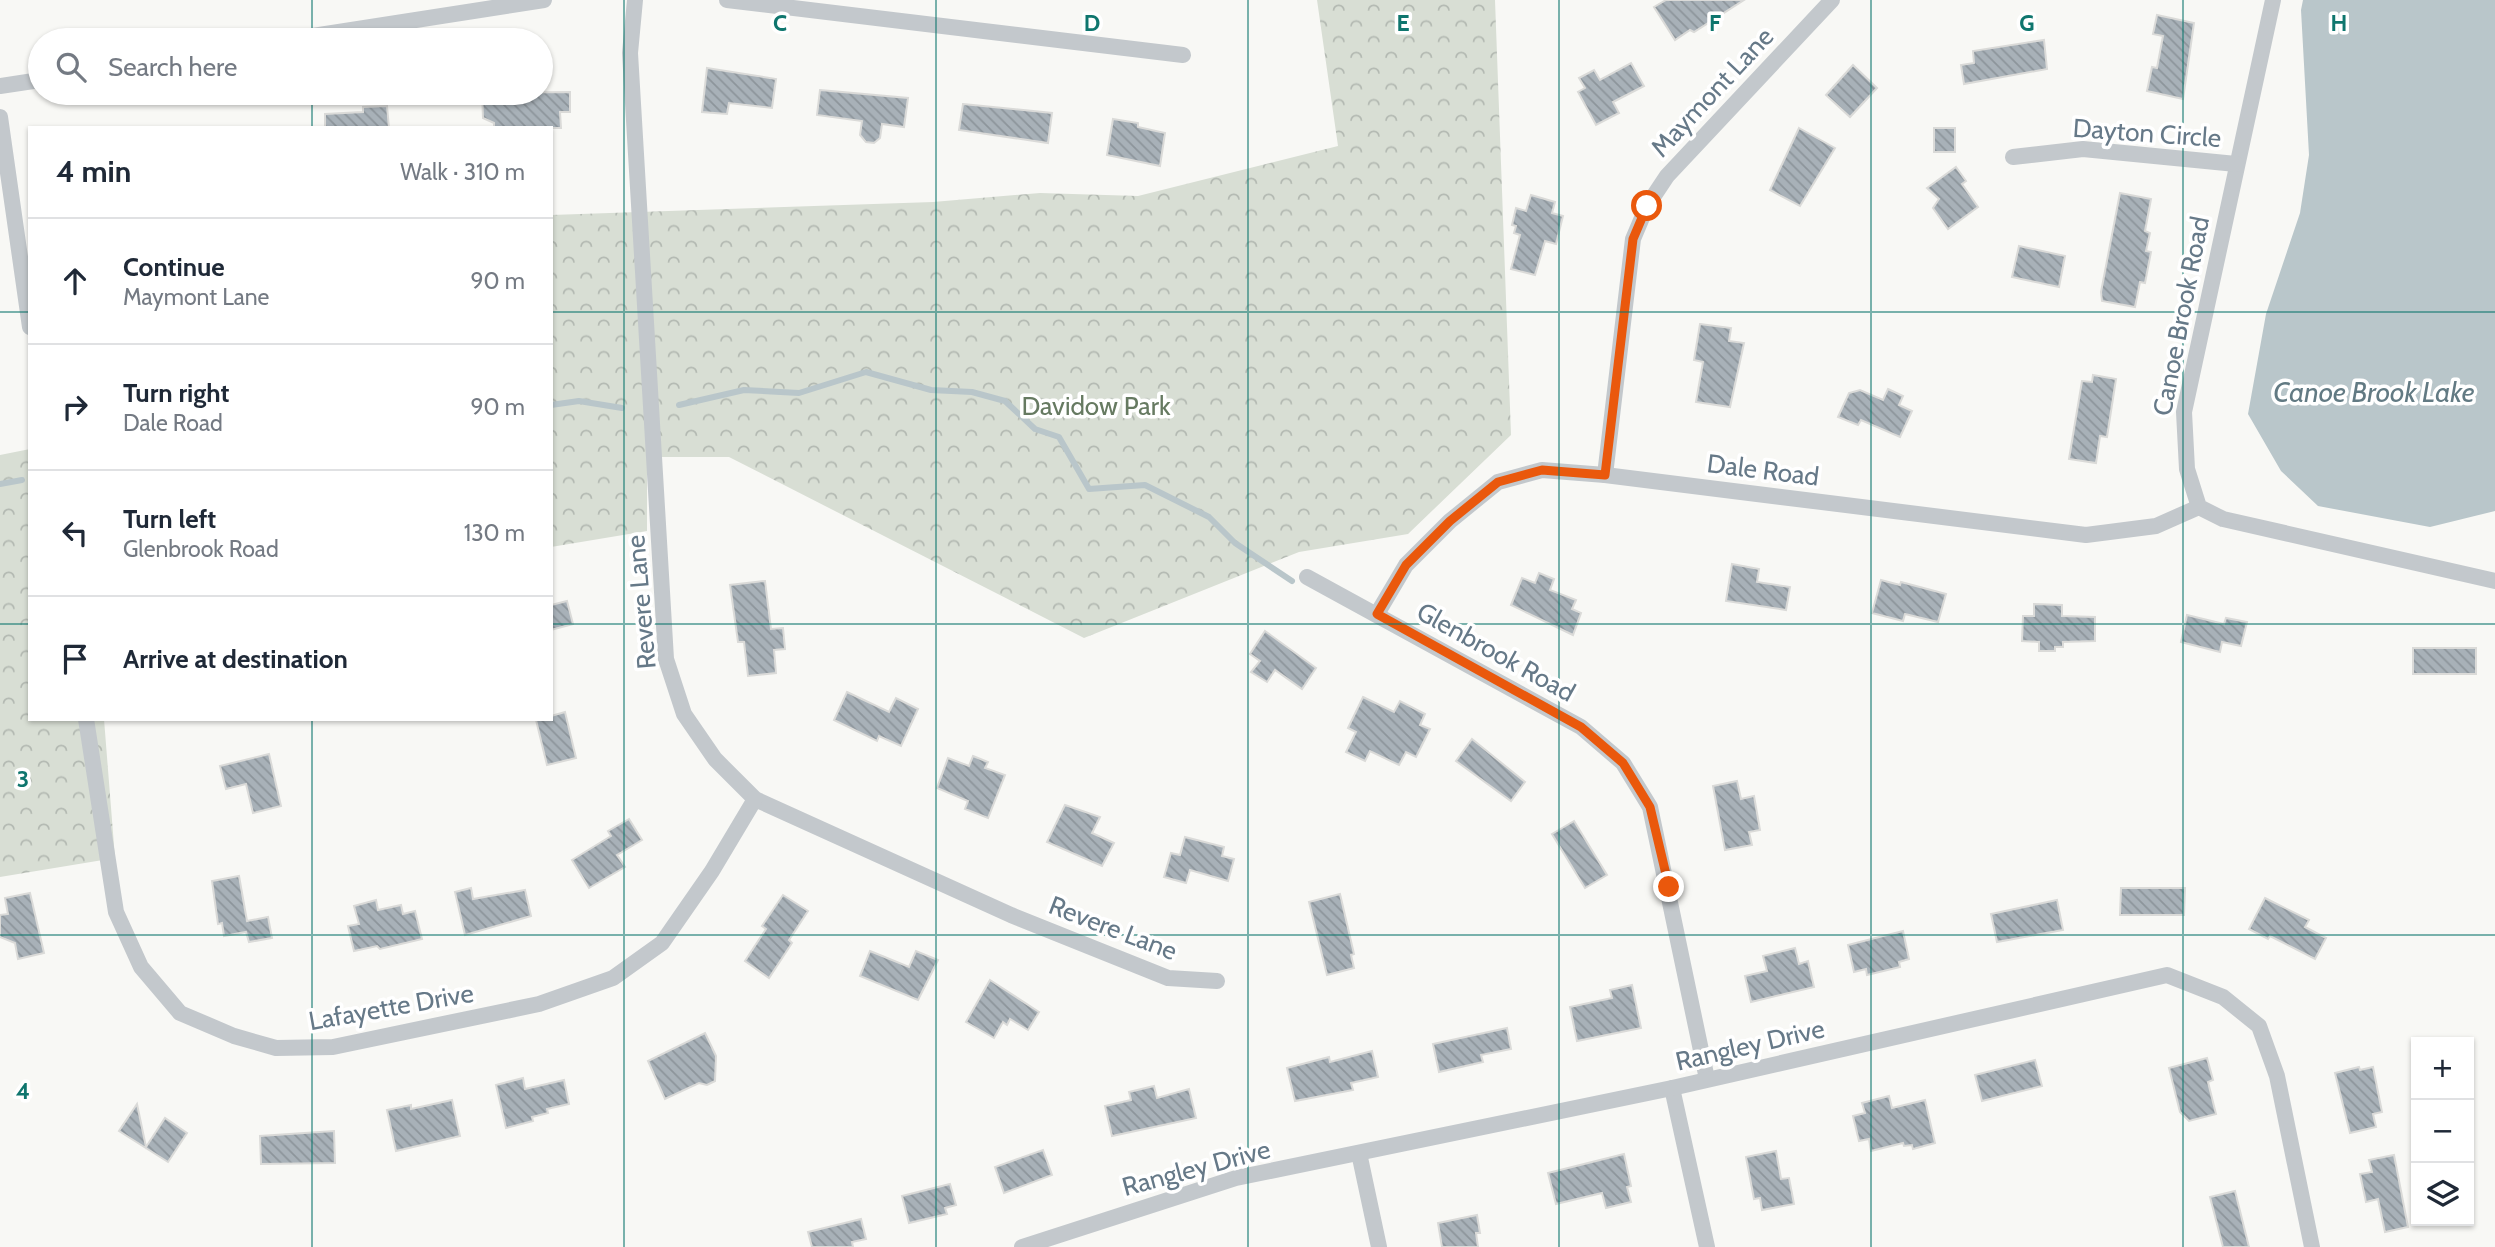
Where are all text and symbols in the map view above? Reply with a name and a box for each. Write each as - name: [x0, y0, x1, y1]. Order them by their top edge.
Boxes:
- text: C: [773, 9, 787, 37]
- text: D: [1084, 9, 1100, 37]
- text: E: [1396, 9, 1410, 37]
- text: F: [1709, 9, 1721, 37]
- text: G: [2019, 9, 2035, 37]
- text: H: [2331, 9, 2347, 37]
- street label: Maymont Lane: [1644, 21, 1780, 163]
- search box: [28, 28, 553, 105]
- icon: search: [52, 48, 90, 86]
- text: Search here: [108, 51, 237, 83]
- street label: Dayton Circle: [2072, 112, 2222, 154]
- text: 4 min: [56, 153, 131, 190]
- text: Walk · 310 m: [400, 158, 525, 186]
- route start: [1631, 190, 1662, 221]
- street label: Canoe Brook Road: [2146, 214, 2216, 418]
- text: Continue: [123, 251, 225, 283]
- icon: ahead: [56, 262, 94, 300]
- text: 90 m: [471, 267, 525, 295]
- text: Maymont Lane: [123, 283, 269, 311]
- water label: Canoe Brook Lake: [2273, 375, 2475, 409]
- text: Turn right: [123, 377, 229, 409]
- icon: right: [56, 388, 94, 426]
- park label: Davidow Park: [1021, 390, 1171, 422]
- text: 90 m: [471, 393, 525, 421]
- text: Dale Road: [123, 409, 223, 437]
- street label: Dale Road: [1705, 447, 1821, 493]
- text: Turn left: [123, 503, 216, 535]
- icon: left: [56, 514, 94, 552]
- text: 130 m: [464, 519, 525, 547]
- street label: Revere Lane: [619, 534, 663, 670]
- text: Glenbrook Road: [123, 535, 279, 563]
- street label: Glenbrook Road: [1411, 595, 1581, 709]
- icon: arrive: [56, 640, 94, 678]
- text: Arrive at destination: [123, 643, 348, 675]
- text: 3: [17, 765, 29, 793]
- route end: [1653, 871, 1684, 902]
- street label: Revere Lane: [1044, 889, 1182, 967]
- street label: Lafayette Drive: [306, 977, 476, 1037]
- street label: Rangley Drive: [1672, 1012, 1828, 1078]
- map controls: [2411, 1037, 2474, 1226]
- button: +: [2411, 1037, 2474, 1100]
- text: 4: [16, 1077, 30, 1105]
- button: −: [2411, 1100, 2474, 1163]
- street label: Rangley Drive: [1118, 1133, 1274, 1203]
- button: layers: [2411, 1163, 2474, 1226]

